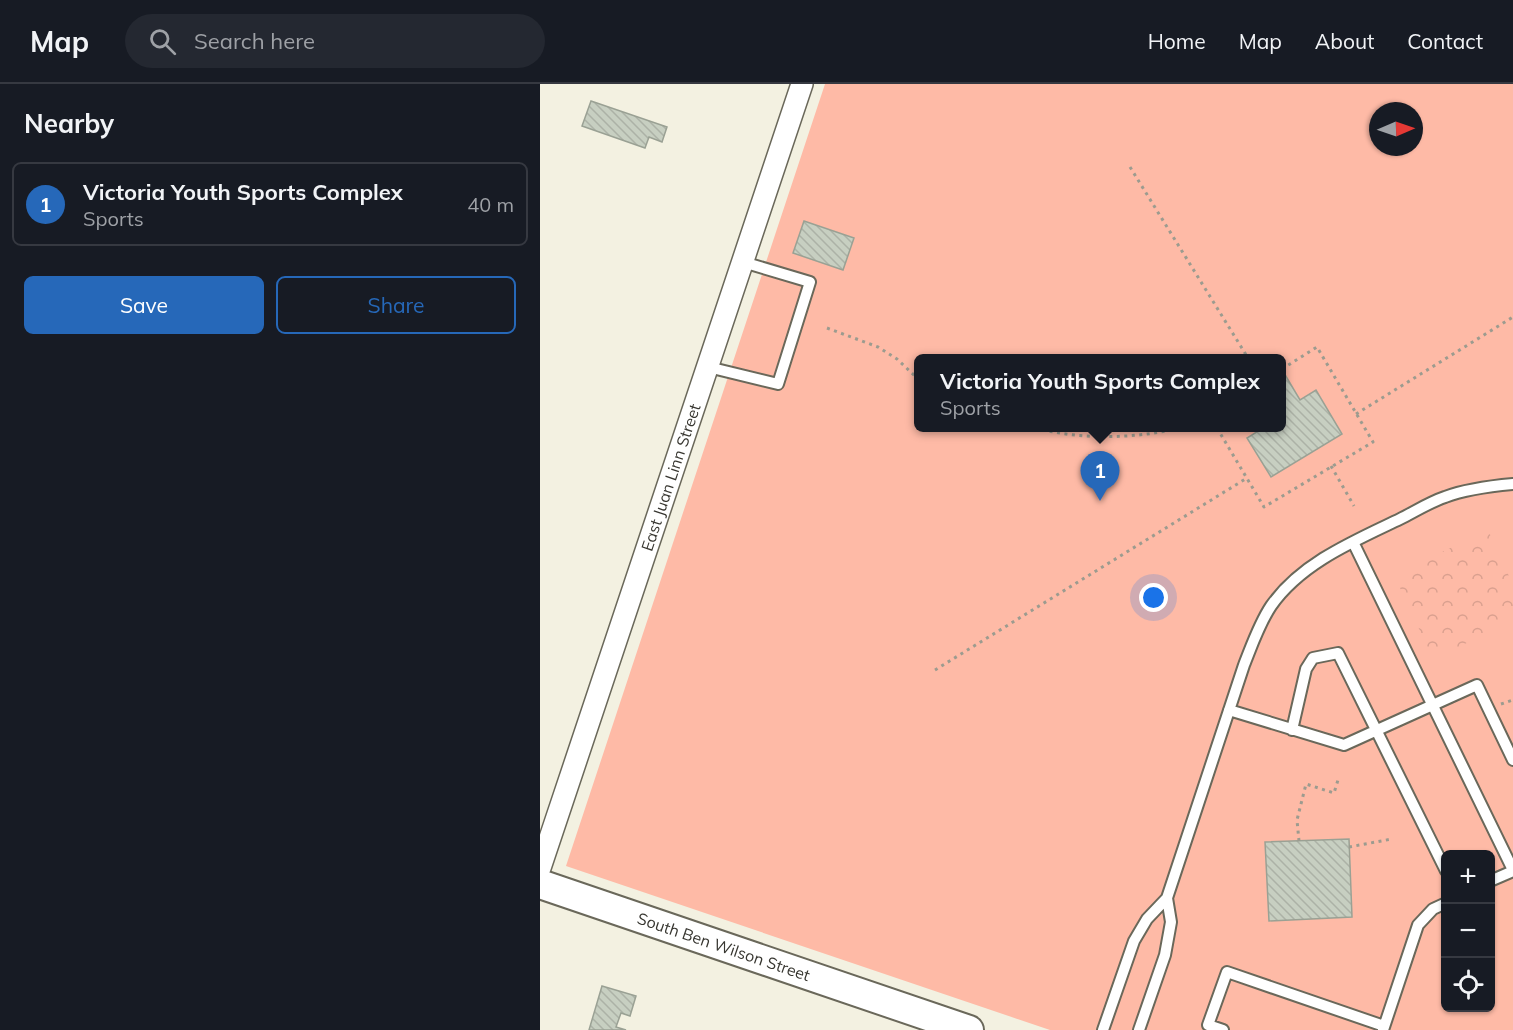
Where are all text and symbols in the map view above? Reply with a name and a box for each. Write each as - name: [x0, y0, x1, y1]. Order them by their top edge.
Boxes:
- search box: [125, 14, 545, 68]
- text: Map: [30, 24, 89, 59]
- icon: search: [146, 25, 179, 58]
- text: Search here: [194, 27, 315, 55]
- text: Home: [1148, 28, 1206, 54]
- text: Map: [1239, 28, 1282, 54]
- text: About: [1315, 28, 1374, 54]
- text: Contact: [1407, 28, 1483, 54]
- north arrow: [1369, 102, 1423, 156]
- text: Nearby: [24, 107, 114, 140]
- text: Victoria Youth Sports Complex: [83, 178, 403, 206]
- text: 1: [40, 192, 52, 217]
- text: 40 m: [467, 192, 514, 217]
- text: Sports: [83, 206, 144, 231]
- button: Save: [24, 276, 264, 334]
- button: Share: [276, 276, 516, 334]
- popup: [914, 354, 1286, 432]
- text: Victoria Youth Sports Complex: [940, 367, 1260, 395]
- text: Sports: [940, 395, 1001, 420]
- street label: East Juan Linn Street: [637, 401, 705, 553]
- pin: 1: [1080, 452, 1120, 501]
- your location: [1139, 583, 1168, 612]
- map controls: [1441, 850, 1495, 1012]
- button: +: [1441, 850, 1495, 904]
- button: −: [1441, 904, 1495, 958]
- street label: South Ben Wilson Street: [635, 908, 813, 985]
- button: locate: [1441, 958, 1495, 1012]

